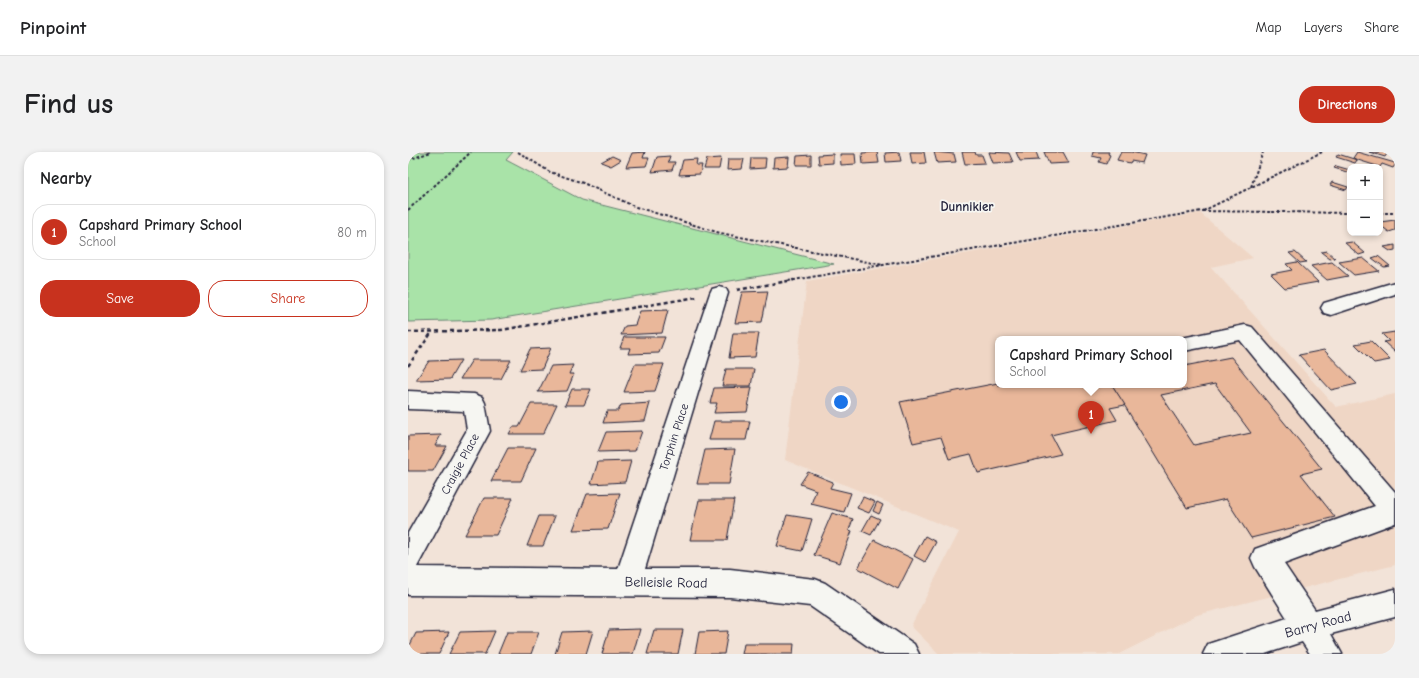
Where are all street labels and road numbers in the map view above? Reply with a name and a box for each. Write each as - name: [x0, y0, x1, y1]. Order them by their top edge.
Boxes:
- street label: Torphin Place: [657, 402, 691, 472]
- street label: Craigie Place: [438, 431, 482, 497]
- street label: Belleisle Road: [624, 573, 708, 592]
- street label: Barry Road: [1283, 607, 1353, 642]

